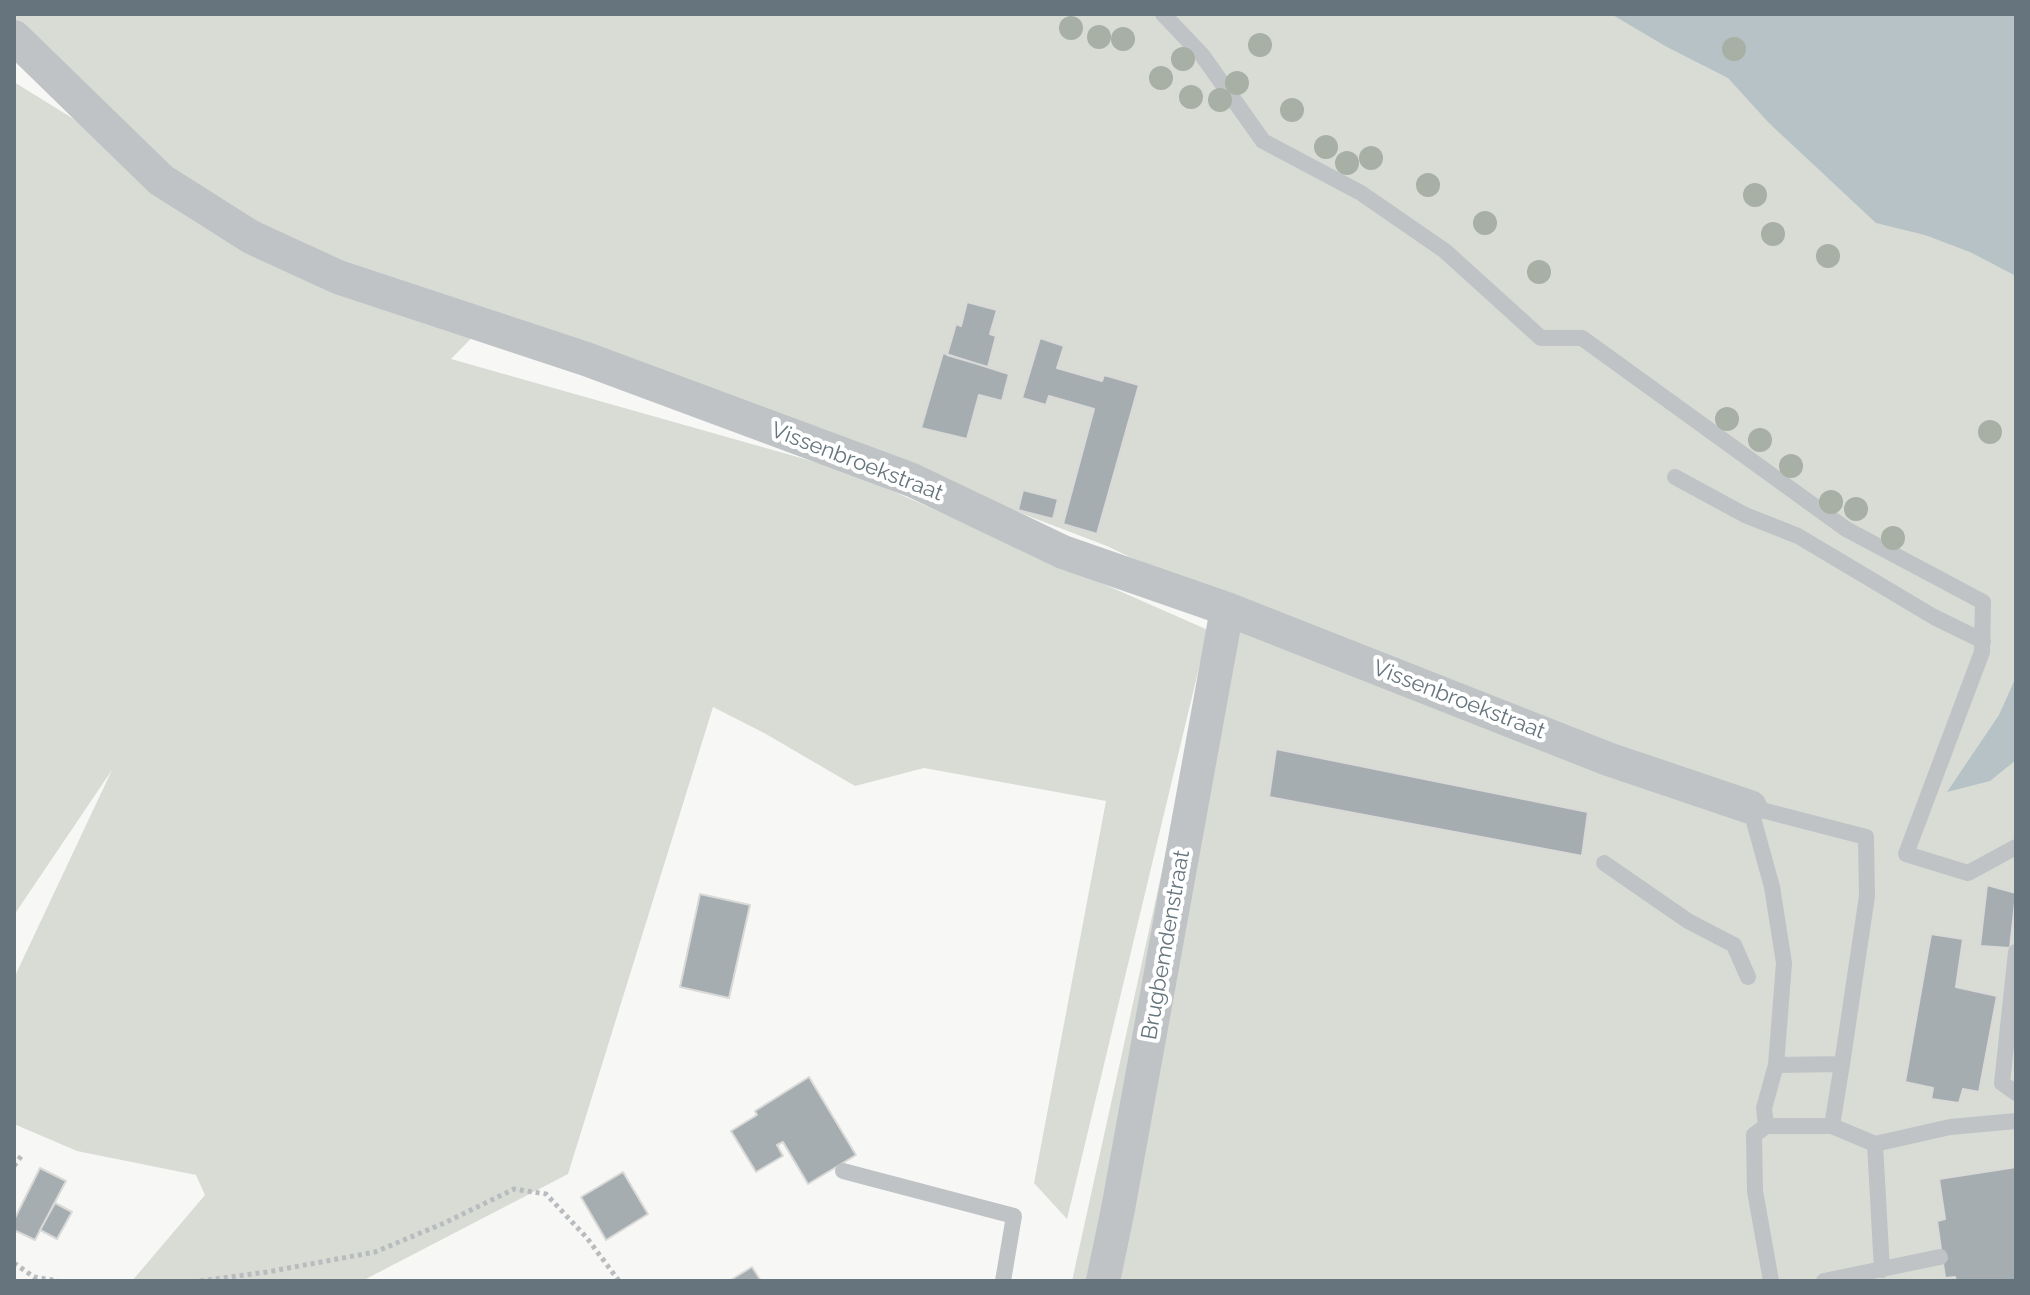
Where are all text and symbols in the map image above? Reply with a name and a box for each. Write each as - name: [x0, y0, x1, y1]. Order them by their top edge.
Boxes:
- street label: Vissenbroekstraat: [767, 417, 947, 507]
- street label: Vissenbroekstraat: [1369, 655, 1549, 745]
- street label: Brugbemdenstraat: [1136, 848, 1196, 1042]

